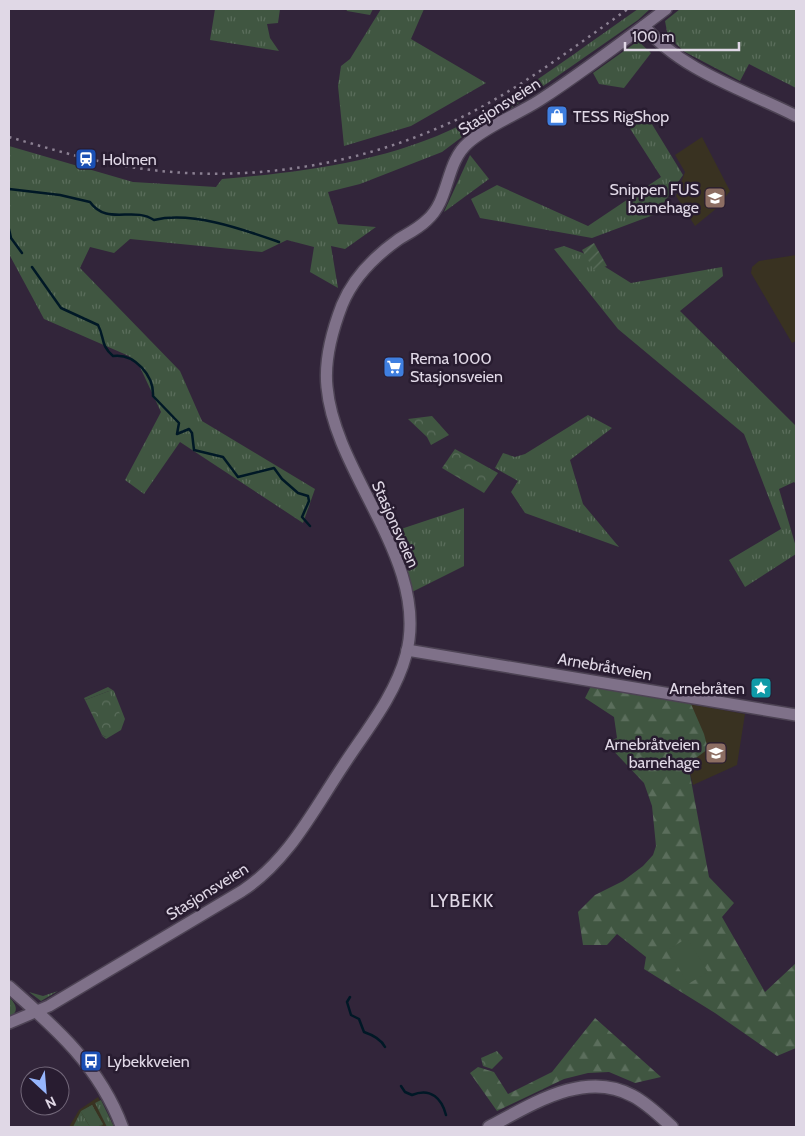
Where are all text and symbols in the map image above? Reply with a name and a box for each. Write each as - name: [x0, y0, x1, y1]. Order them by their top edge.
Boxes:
- scale bar: [625, 20, 739, 52]
- text: 100 m: [632, 28, 674, 46]
- street label: Stasjonsveien: [455, 74, 544, 139]
- shop icon: TESS RigShop: [545, 104, 569, 128]
- place label: TESS RigShop: [573, 107, 669, 126]
- station icon: Holmen: [74, 147, 98, 171]
- place label: Holmen: [102, 150, 157, 169]
- place label: Snippen FUS barnehage: [610, 180, 699, 217]
- school or university icon: Snippen FUS barnehage: [703, 186, 727, 210]
- place label: Rema 1000 Stasjonsveien: [410, 349, 503, 386]
- supermarket icon: Rema 1000 Stasjonsveien: [382, 355, 406, 379]
- street label: Stasjonsveien: [368, 478, 423, 571]
- street label: Arnebråtveien: [556, 649, 654, 684]
- place icon: Arnebråten: [749, 676, 773, 700]
- place label: Arnebråten: [669, 679, 745, 698]
- place label: Arnebråtveien barnehage: [605, 735, 700, 772]
- school or university icon: Arnebråtveien barnehage: [704, 741, 728, 765]
- street label: Stasjonsveien: [163, 859, 252, 924]
- district label: LYBEKK: [430, 890, 494, 912]
- bus stop icon: Lybekkveien: [79, 1049, 103, 1073]
- place label: Lybekkveien: [107, 1052, 190, 1071]
- north arrow: [20, 1066, 70, 1116]
- text: N: [42, 1092, 59, 1113]

